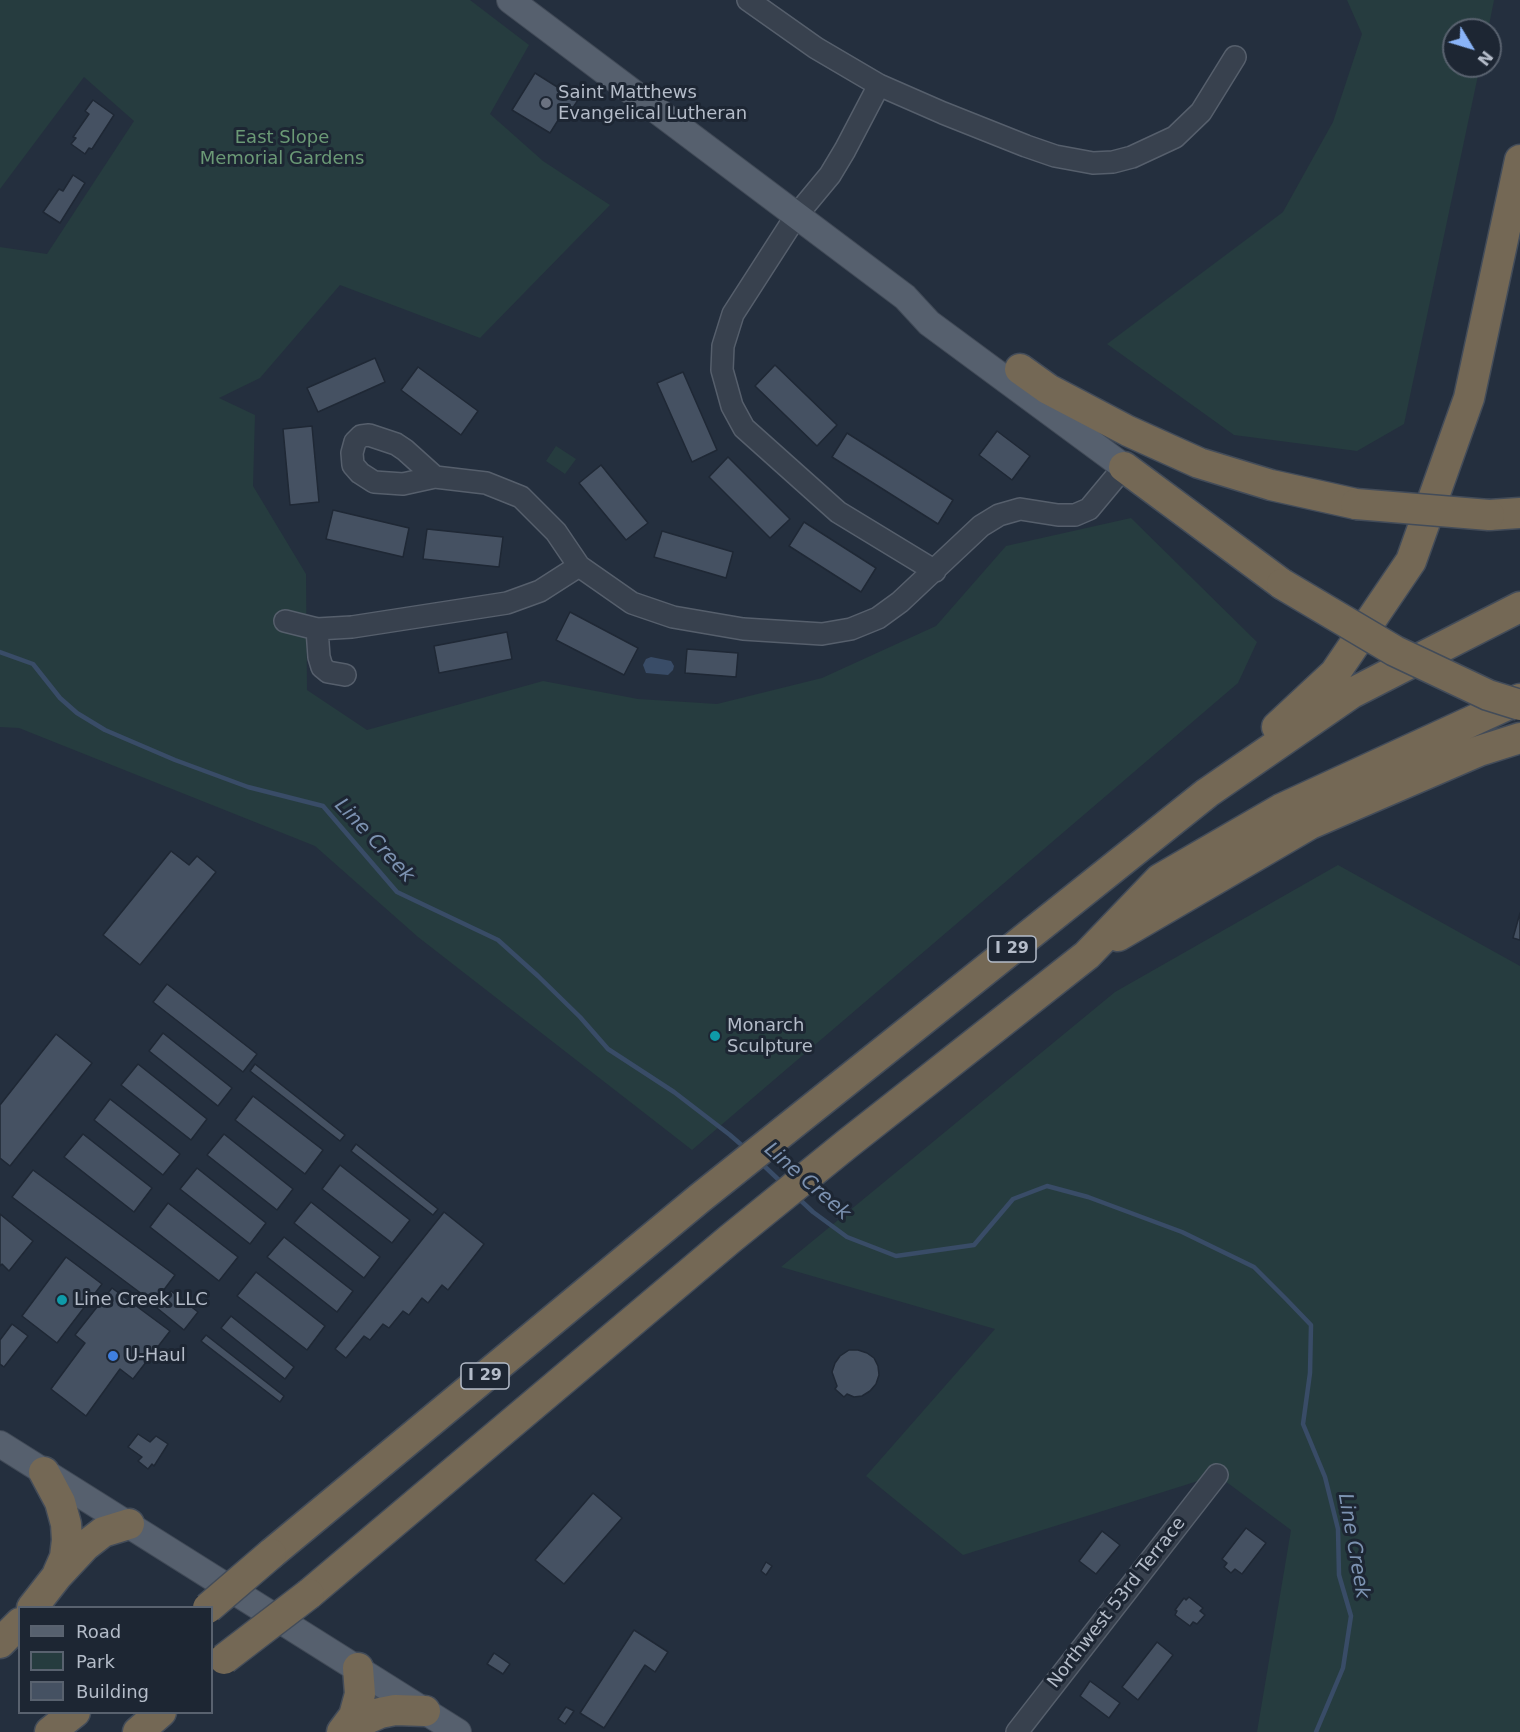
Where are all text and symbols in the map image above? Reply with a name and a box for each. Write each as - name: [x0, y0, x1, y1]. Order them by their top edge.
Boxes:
- north arrow: [1442, 18, 1502, 78]
- text: N: [1473, 47, 1497, 69]
- place label: Saint Matthews Evangelical Lutheran: [558, 82, 747, 124]
- marker: Saint Matthews Evangelical Lutheran: [539, 96, 553, 110]
- park label: East Slope Memorial Gardens: [200, 127, 364, 170]
- water label: Line Creek: [329, 794, 419, 888]
- road number: I 29: [988, 936, 1036, 962]
- place label: Monarch Sculpture: [727, 1015, 813, 1058]
- marker: Monarch Sculpture: [708, 1029, 722, 1043]
- water label: Line Creek: [759, 1138, 855, 1226]
- place label: Line Creek LLC: [74, 1289, 208, 1311]
- marker: Line Creek LLC: [55, 1293, 69, 1307]
- place label: U-Haul: [125, 1345, 186, 1367]
- marker: U-Haul: [106, 1349, 120, 1363]
- road number: I 29: [461, 1363, 509, 1389]
- water label: Line Creek: [1332, 1492, 1374, 1600]
- street label: Northwest 53rd Terrace: [1044, 1513, 1190, 1693]
- legend: [18, 1606, 213, 1714]
- text: Road: [76, 1621, 121, 1642]
- text: Park: [76, 1651, 115, 1672]
- text: Building: [76, 1681, 149, 1702]

